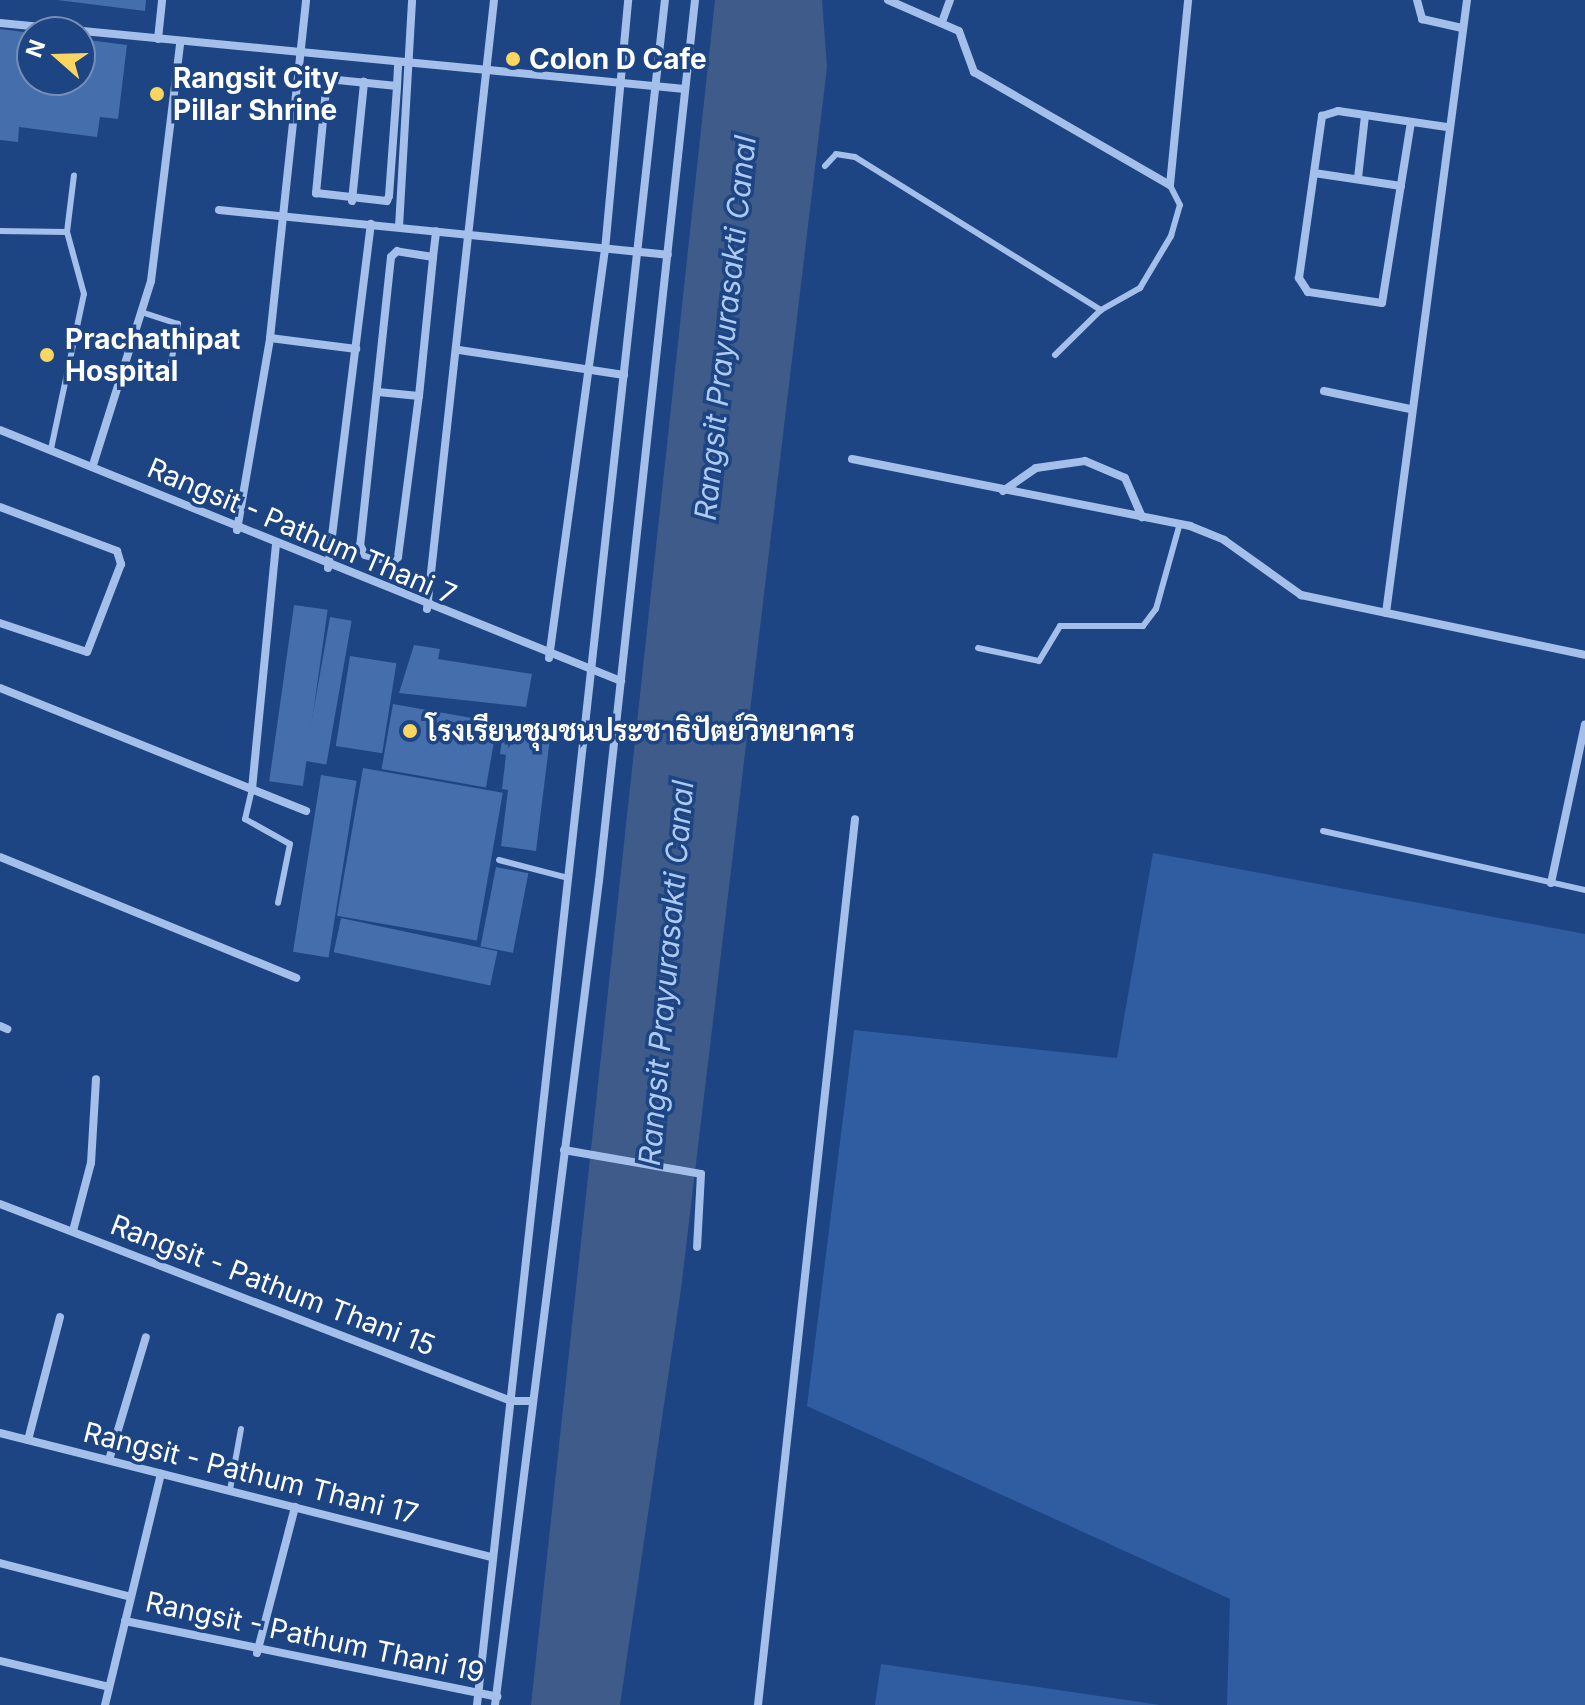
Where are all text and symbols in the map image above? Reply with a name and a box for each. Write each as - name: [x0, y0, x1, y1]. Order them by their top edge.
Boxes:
- north arrow: [16, 16, 96, 96]
- text: N: [20, 36, 50, 61]
- place label: Colon D Cafe: [529, 42, 707, 76]
- marker: Colon D Cafe: [504, 50, 522, 68]
- place label: Rangsit City Pillar Shrine: [173, 61, 339, 127]
- marker: Rangsit City Pillar Shrine: [148, 85, 166, 103]
- water label: Rangsit Prayurasakti Canal: [687, 134, 763, 522]
- place label: Prachathipat Hospital: [65, 322, 240, 388]
- marker: Prachathipat Hospital: [36, 344, 58, 366]
- street label: Rangsit - Pathum Thani 7: [142, 451, 462, 611]
- place label: โรงเรียนชุมชนประชาธิปัตย์วิทยาคาร: [426, 714, 855, 748]
- marker: โรงเรียนชุมชนประชาธิปัตย์วิทยาคาร: [401, 722, 419, 740]
- water label: Rangsit Prayurasakti Canal: [631, 779, 701, 1167]
- street label: Rangsit - Pathum Thani 15: [106, 1208, 440, 1362]
- street label: Rangsit - Pathum Thani 17: [80, 1415, 422, 1531]
- street label: Rangsit - Pathum Thani 19: [143, 1585, 487, 1689]

